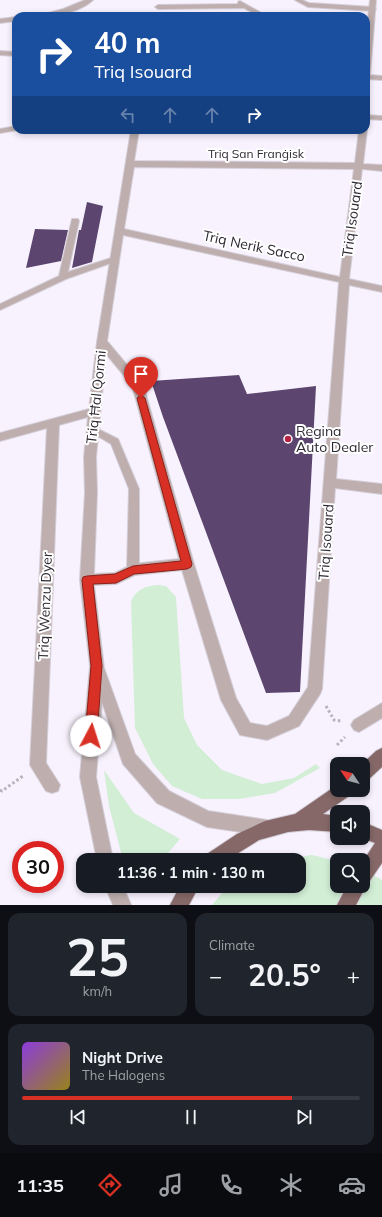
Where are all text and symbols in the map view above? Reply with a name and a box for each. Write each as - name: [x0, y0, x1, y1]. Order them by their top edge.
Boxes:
- text: 40 m: [94, 25, 160, 60]
- icon: right: [28, 28, 80, 80]
- text: Triq Isouard: [94, 60, 192, 83]
- icon: left: [117, 104, 139, 126]
- icon: ahead: [159, 104, 181, 126]
- icon: ahead: [201, 104, 223, 126]
- icon: right: [243, 104, 265, 126]
- street label: Triq San Franġisk: [208, 146, 305, 161]
- street label: Triq Isouard: [338, 180, 366, 258]
- street label: Triq Nerik Sacco: [201, 226, 307, 266]
- street label: Triq Ħal Qormi: [82, 349, 110, 445]
- pin: [124, 357, 158, 398]
- icon: arrive: [130, 363, 152, 385]
- place label: Regina Auto Dealer: [296, 422, 374, 456]
- marker: Regina Auto Dealer: [283, 434, 293, 444]
- street label: Triq Isouard: [314, 503, 338, 581]
- street label: Triq Wenzu Dyer: [34, 551, 56, 660]
- position arrow: [70, 715, 112, 757]
- north arrow: [330, 757, 370, 797]
- map controls: [330, 757, 370, 893]
- button: sound: [330, 805, 370, 845]
- speed limit sign: 30: [12, 841, 64, 893]
- button: search: [330, 853, 370, 893]
- text: 11:36 · 1 min · 130 m: [117, 863, 265, 882]
- text: 25: [66, 924, 129, 989]
- text: Climate: [209, 937, 255, 953]
- text: 20.5°: [248, 956, 321, 994]
- text: −: [209, 962, 222, 990]
- text: +: [347, 962, 360, 990]
- text: km/h: [83, 983, 112, 999]
- text: Night Drive: [82, 1048, 163, 1067]
- text: The Halogens: [82, 1067, 165, 1083]
- icon: previous: [67, 1106, 89, 1128]
- icon: pause: [180, 1106, 202, 1128]
- icon: next: [293, 1106, 315, 1128]
- icon: directions: [96, 1171, 124, 1199]
- icon: music: [157, 1171, 185, 1199]
- icon: phone: [217, 1171, 245, 1199]
- icon: climate: [277, 1171, 305, 1199]
- icon: car: [338, 1171, 366, 1199]
- text: 11:35: [16, 1174, 64, 1197]

